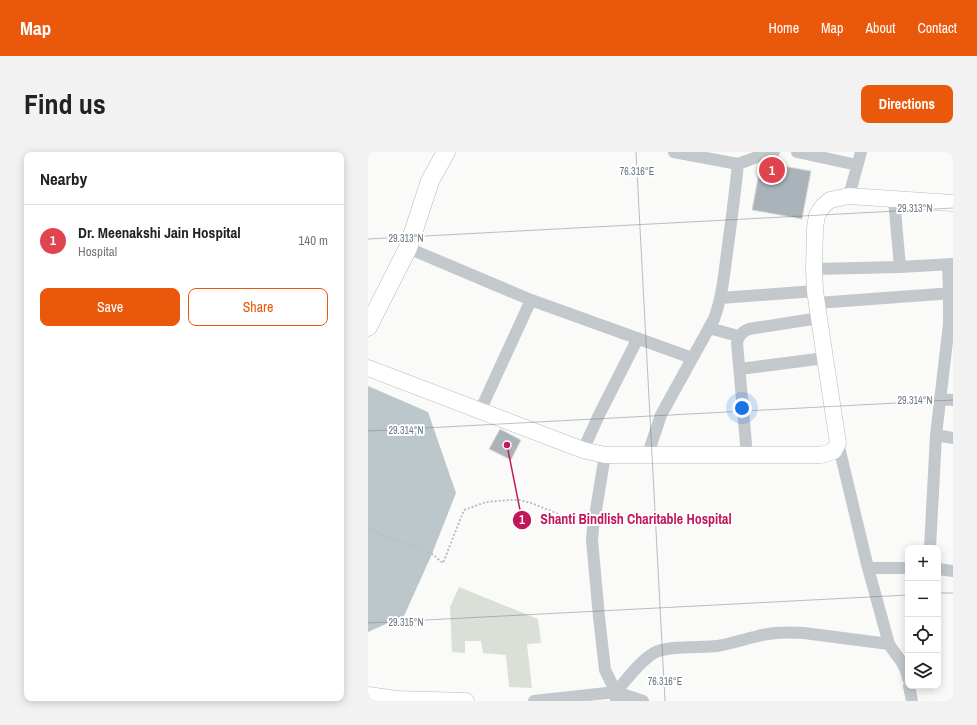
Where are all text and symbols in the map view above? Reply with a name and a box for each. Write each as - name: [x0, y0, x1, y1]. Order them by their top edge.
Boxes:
- text: Map: [20, 15, 51, 41]
- text: Home: [768, 19, 799, 37]
- text: Map: [821, 19, 843, 37]
- text: About: [865, 19, 895, 37]
- text: Contact: [917, 19, 957, 37]
- text: Find us: [24, 85, 106, 123]
- button: Directions: [861, 85, 953, 123]
- pin: 1: [759, 155, 785, 185]
- text: 76.316°E: [620, 165, 654, 178]
- text: Nearby: [40, 167, 87, 190]
- text: 29.313°N: [898, 202, 933, 215]
- text: Dr. Meenakshi Jain Hospital: [78, 222, 241, 243]
- text: 1: [50, 232, 56, 249]
- text: 140 m: [298, 232, 328, 249]
- text: 29.313°N: [389, 232, 424, 245]
- text: Hospital: [78, 243, 117, 260]
- button: Save: [40, 288, 180, 326]
- button: Share: [188, 288, 328, 326]
- text: 29.314°N: [898, 394, 933, 407]
- your location: [732, 398, 752, 418]
- text: 29.314°N: [389, 424, 424, 437]
- callout: Shanti Bindlish Charitable Hospital: [512, 507, 739, 533]
- text: Shanti Bindlish Charitable Hospital: [540, 510, 732, 528]
- text: 1: [519, 512, 525, 528]
- map controls: [905, 545, 941, 689]
- button: +: [905, 545, 941, 581]
- button: −: [905, 581, 941, 617]
- text: 29.315°N: [389, 616, 424, 629]
- button: locate: [905, 617, 941, 653]
- button: layers: [905, 653, 941, 689]
- text: 76.316°E: [648, 675, 682, 688]

